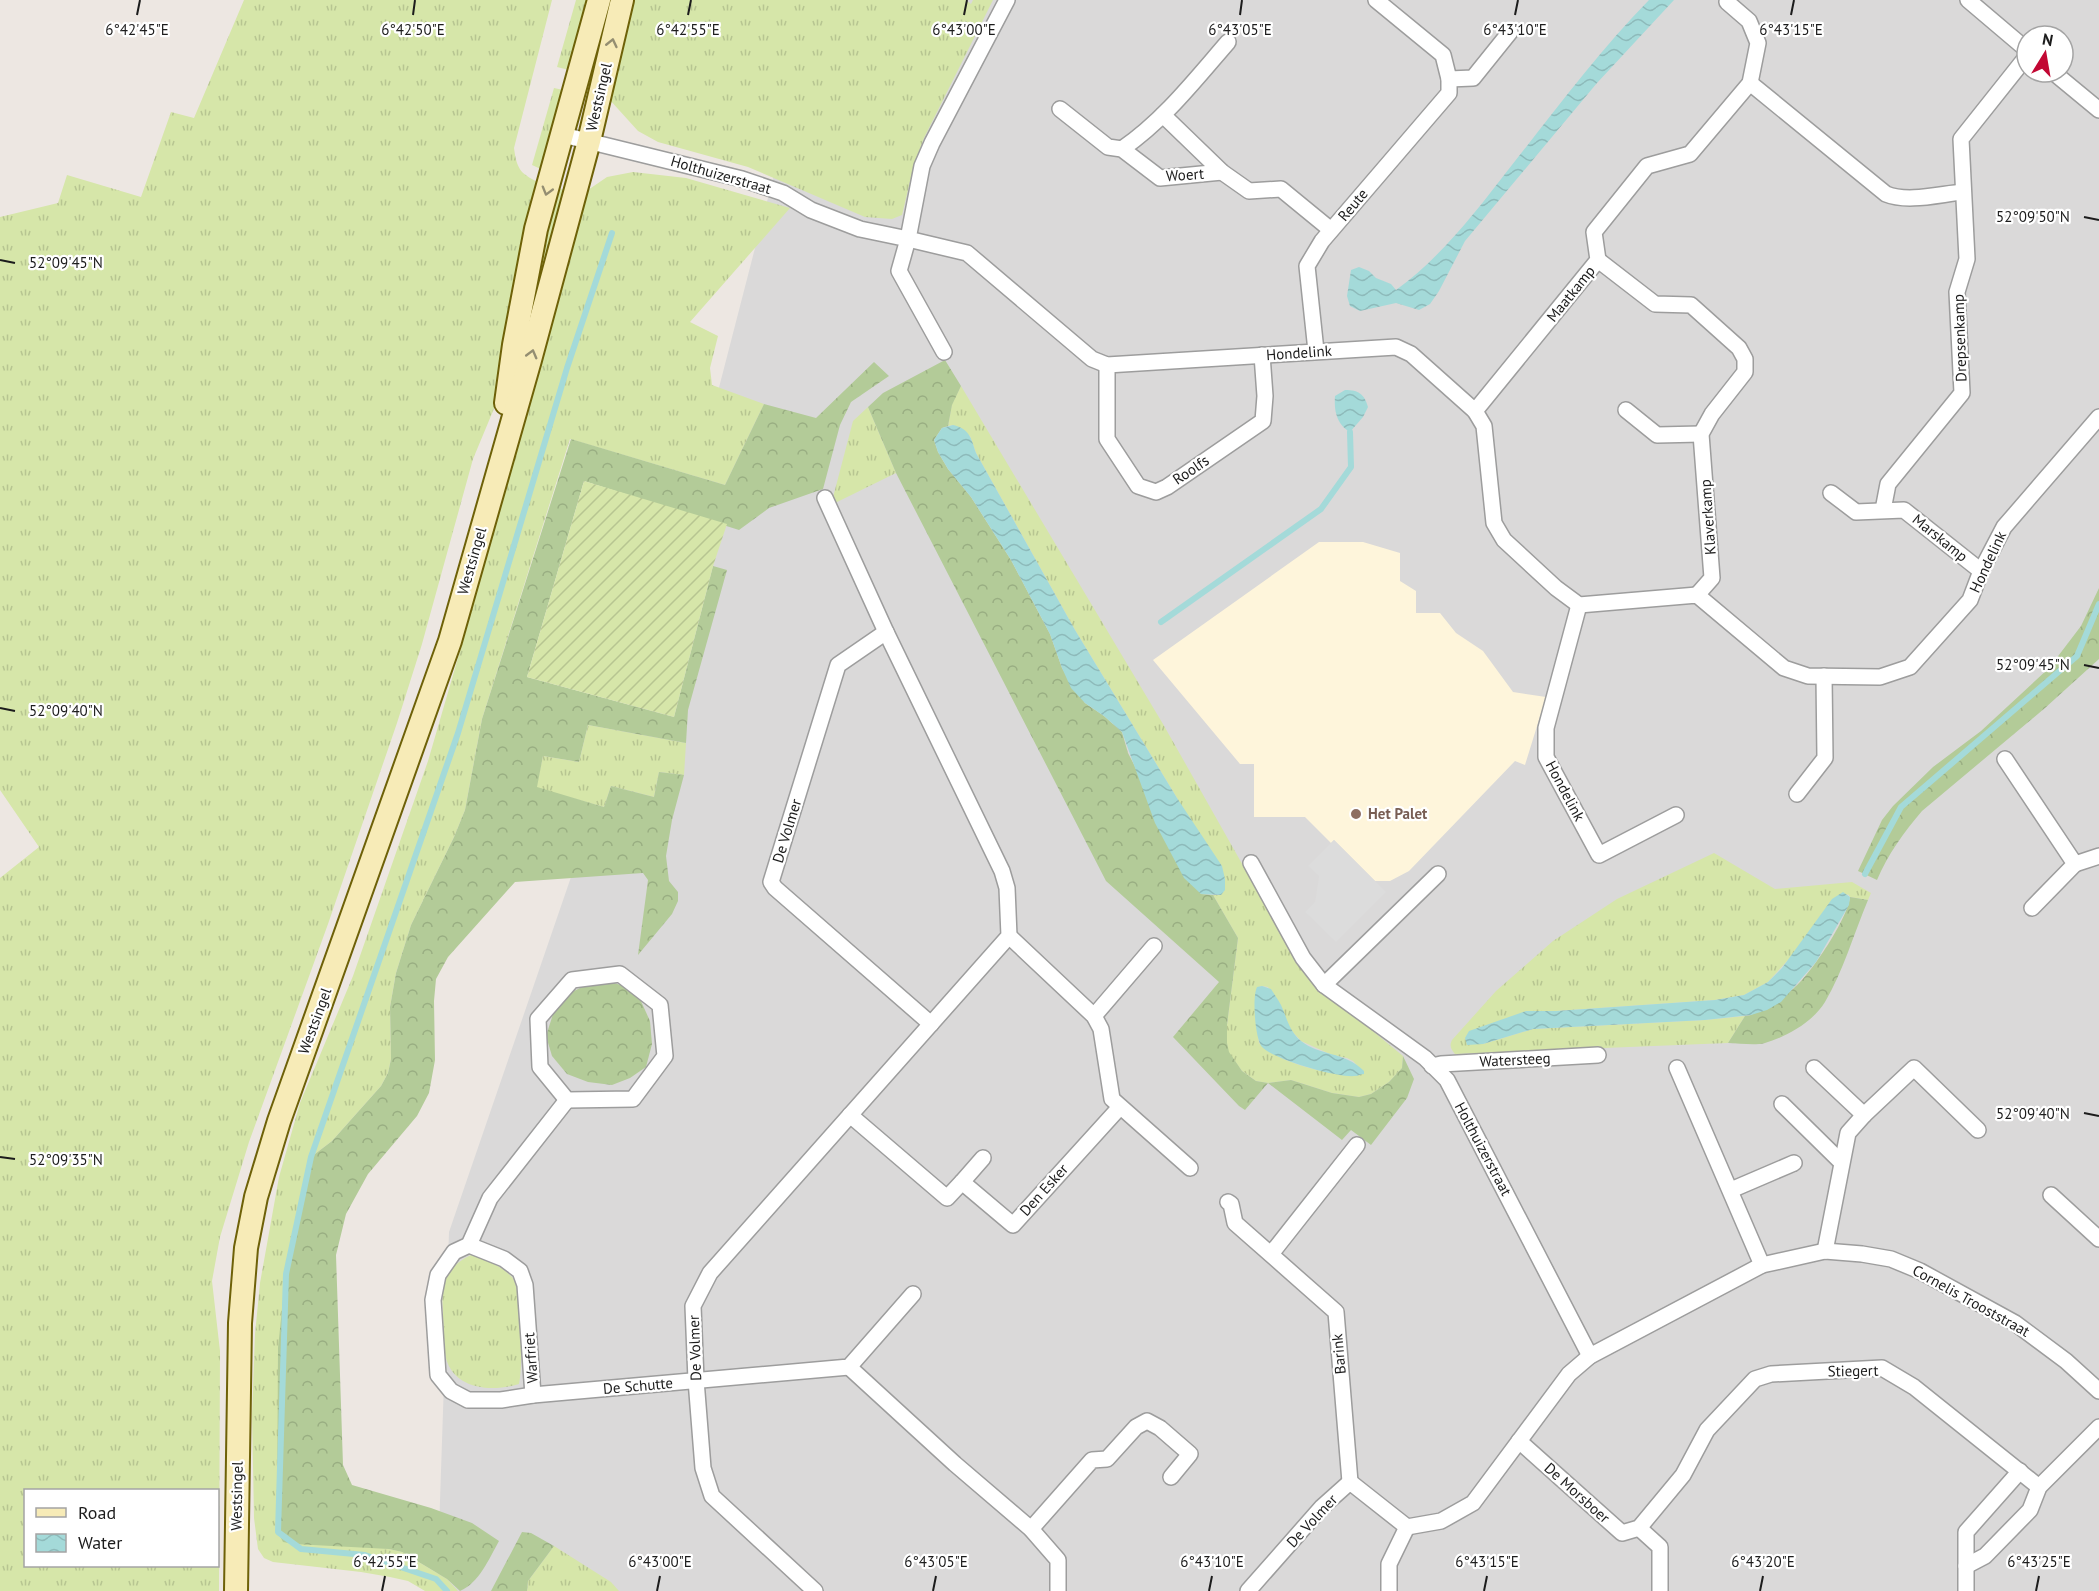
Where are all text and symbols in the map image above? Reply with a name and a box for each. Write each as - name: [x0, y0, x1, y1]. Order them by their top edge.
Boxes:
- text: 6°42'45"E: [105, 20, 169, 39]
- text: 6°42'50"E: [381, 20, 445, 39]
- text: 6°42'55"E: [656, 20, 720, 39]
- text: 6°43'00"E: [932, 20, 996, 39]
- text: 6°43'05"E: [1208, 20, 1272, 39]
- text: 6°43'10"E: [1483, 20, 1547, 39]
- text: 6°43'15"E: [1759, 20, 1823, 39]
- north arrow: [2015, 24, 2075, 84]
- text: N: [2041, 28, 2055, 50]
- one-way arrow: [604, 38, 617, 48]
- street label: Westsingel: [581, 60, 616, 133]
- street label: Holthuizerstraat: [669, 151, 774, 198]
- street label: Woert: [1165, 164, 1205, 185]
- street label: Reute: [1334, 185, 1372, 225]
- one-way arrow: [541, 186, 554, 196]
- text: 52°09'50"N: [1996, 207, 2070, 226]
- text: 52°09'45"N: [29, 253, 103, 272]
- street label: Maatkamp: [1542, 262, 1599, 326]
- street label: Drepsenkamp: [1948, 294, 1971, 382]
- street label: Hondelink: [1265, 341, 1333, 364]
- one-way arrow: [525, 349, 537, 359]
- street label: Roolfs: [1169, 451, 1213, 489]
- street label: Klaverkamp: [1695, 479, 1720, 555]
- street label: Marskamp: [1909, 510, 1972, 566]
- street label: Westsingel: [453, 524, 490, 597]
- street label: Hondelink: [1965, 527, 2010, 596]
- text: 52°09'45"N: [1996, 655, 2070, 674]
- text: 52°09'40"N: [29, 701, 103, 720]
- street label: Hondelink: [1542, 757, 1590, 825]
- street label: De Volmer: [768, 797, 805, 865]
- place label: Het Palet: [1368, 804, 1428, 823]
- marker: Het Palet: [1349, 807, 1363, 821]
- street label: Westsingel: [294, 984, 336, 1057]
- street label: Watersteeg: [1479, 1048, 1551, 1071]
- street label: Holthuizerstraat: [1451, 1099, 1516, 1199]
- text: 52°09'40"N: [1996, 1104, 2070, 1123]
- text: 52°09'35"N: [29, 1150, 103, 1169]
- street label: Den Esker: [1015, 1160, 1072, 1220]
- street label: Cornelis Trooststraat: [1909, 1260, 2033, 1341]
- street label: De Volmer: [684, 1315, 705, 1381]
- street label: Warfriet: [519, 1332, 542, 1384]
- street label: Barink: [1327, 1332, 1350, 1375]
- street label: Stiegert: [1827, 1361, 1879, 1380]
- street label: De Schutte: [602, 1373, 674, 1398]
- street label: De Morsboer: [1541, 1458, 1614, 1527]
- street label: Westsingel: [226, 1461, 247, 1531]
- legend: [24, 1489, 219, 1567]
- street label: De Volmer: [1282, 1490, 1341, 1551]
- text: Road: [78, 1501, 116, 1524]
- text: Water: [78, 1531, 122, 1554]
- text: 6°42'55"E: [353, 1552, 417, 1571]
- text: 6°43'00"E: [628, 1552, 692, 1571]
- text: 6°43'05"E: [904, 1552, 968, 1571]
- text: 6°43'10"E: [1180, 1552, 1244, 1571]
- text: 6°43'15"E: [1455, 1552, 1519, 1571]
- text: 6°43'20"E: [1731, 1552, 1795, 1571]
- text: 6°43'25"E: [2007, 1552, 2071, 1571]

